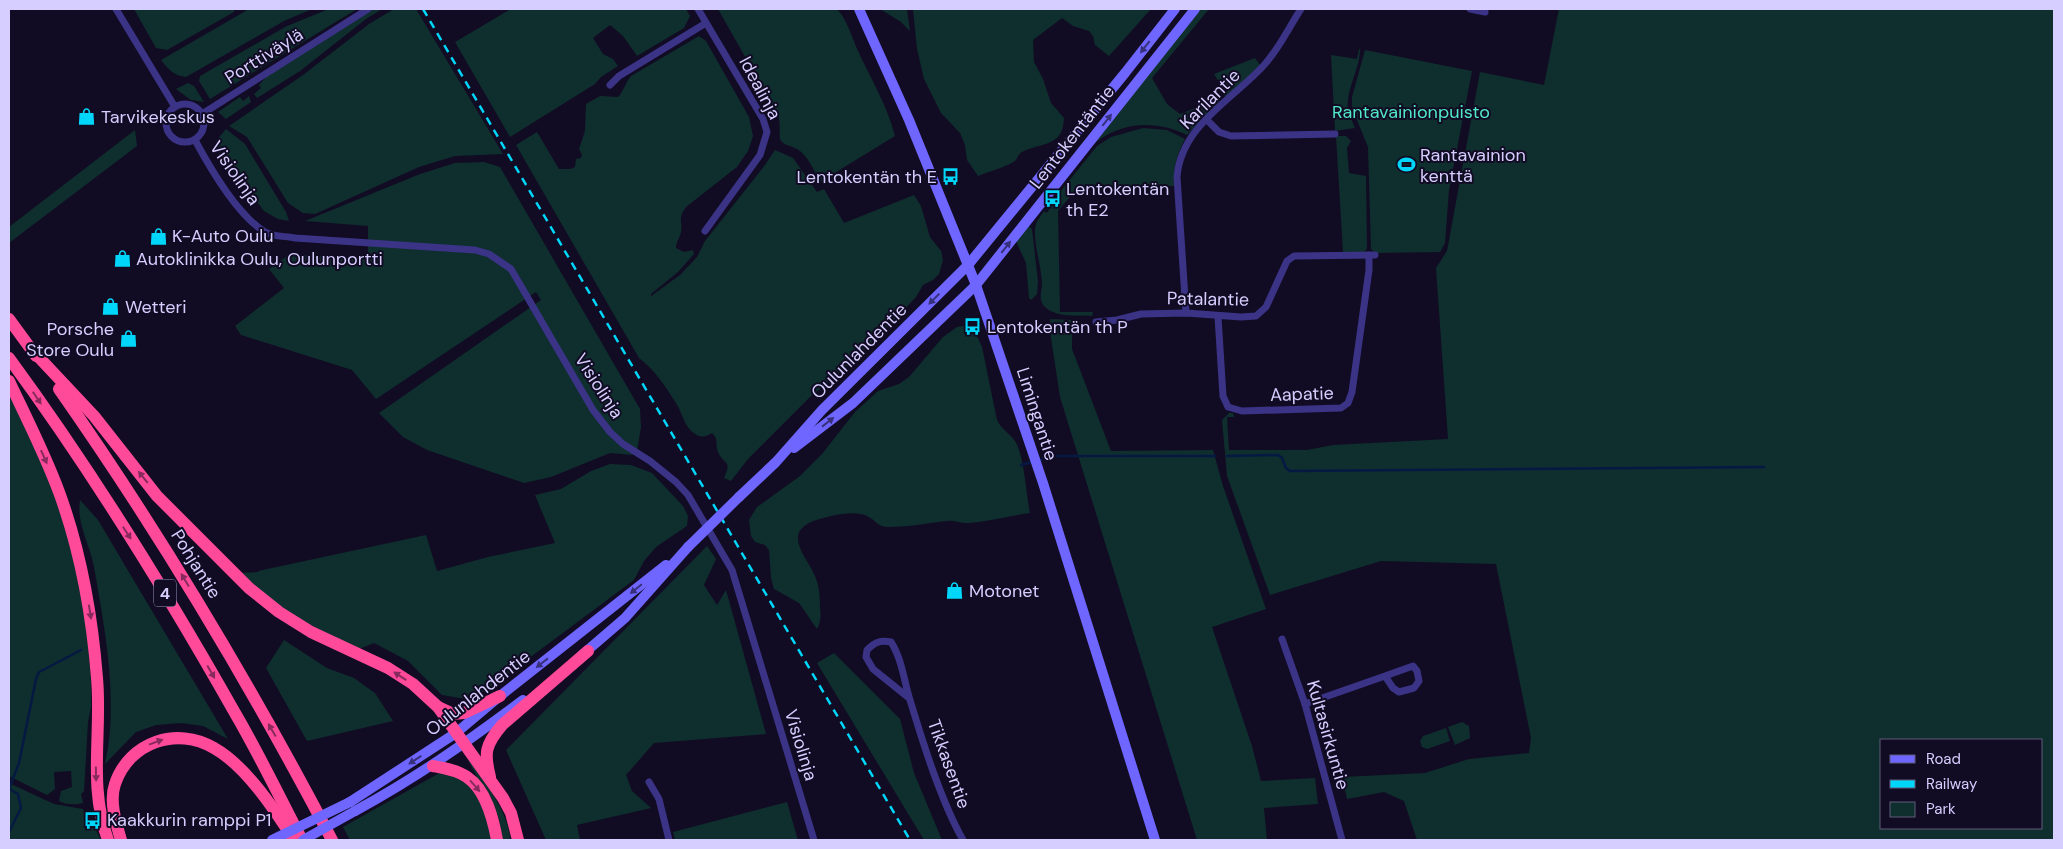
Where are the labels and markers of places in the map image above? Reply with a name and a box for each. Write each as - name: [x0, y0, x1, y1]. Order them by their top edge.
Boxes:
- place label: Tarvikekeskus: [101, 105, 215, 129]
- shop icon: Tarvikekeskus: [77, 107, 97, 127]
- place label: Rantavainion kenttä: [1420, 143, 1526, 188]
- sports icon: Rantavainion kenttä: [1396, 155, 1416, 175]
- place label: Lentokentän th E: [797, 165, 937, 189]
- bus stop icon: Lentokentän th E: [941, 167, 961, 187]
- place label: Lentokentän th E2: [1066, 177, 1169, 222]
- bus stop icon: Lentokentän th E2: [1042, 189, 1062, 209]
- place label: K-Auto Oulu: [172, 224, 274, 248]
- shop icon: K-Auto Oulu: [148, 226, 168, 246]
- place label: Autoklinikka Oulu, Oulunportti: [136, 247, 383, 271]
- shop icon: Autoklinikka Oulu, Oulunportti: [112, 249, 132, 269]
- place label: Wetteri: [125, 295, 187, 319]
- shop icon: Wetteri: [101, 297, 121, 317]
- place label: Lentokentän th P: [987, 315, 1128, 339]
- place label: Porsche Store Oulu: [26, 317, 114, 362]
- bus stop icon: Lentokentän th P: [963, 317, 983, 337]
- shop icon: Porsche Store Oulu: [118, 329, 138, 349]
- place label: Motonet: [969, 579, 1039, 603]
- shop icon: Motonet: [945, 581, 965, 601]
- place label: Kaakkurin ramppi P1: [107, 808, 271, 832]
- bus stop icon: Kaakkurin ramppi P1: [83, 810, 103, 830]

